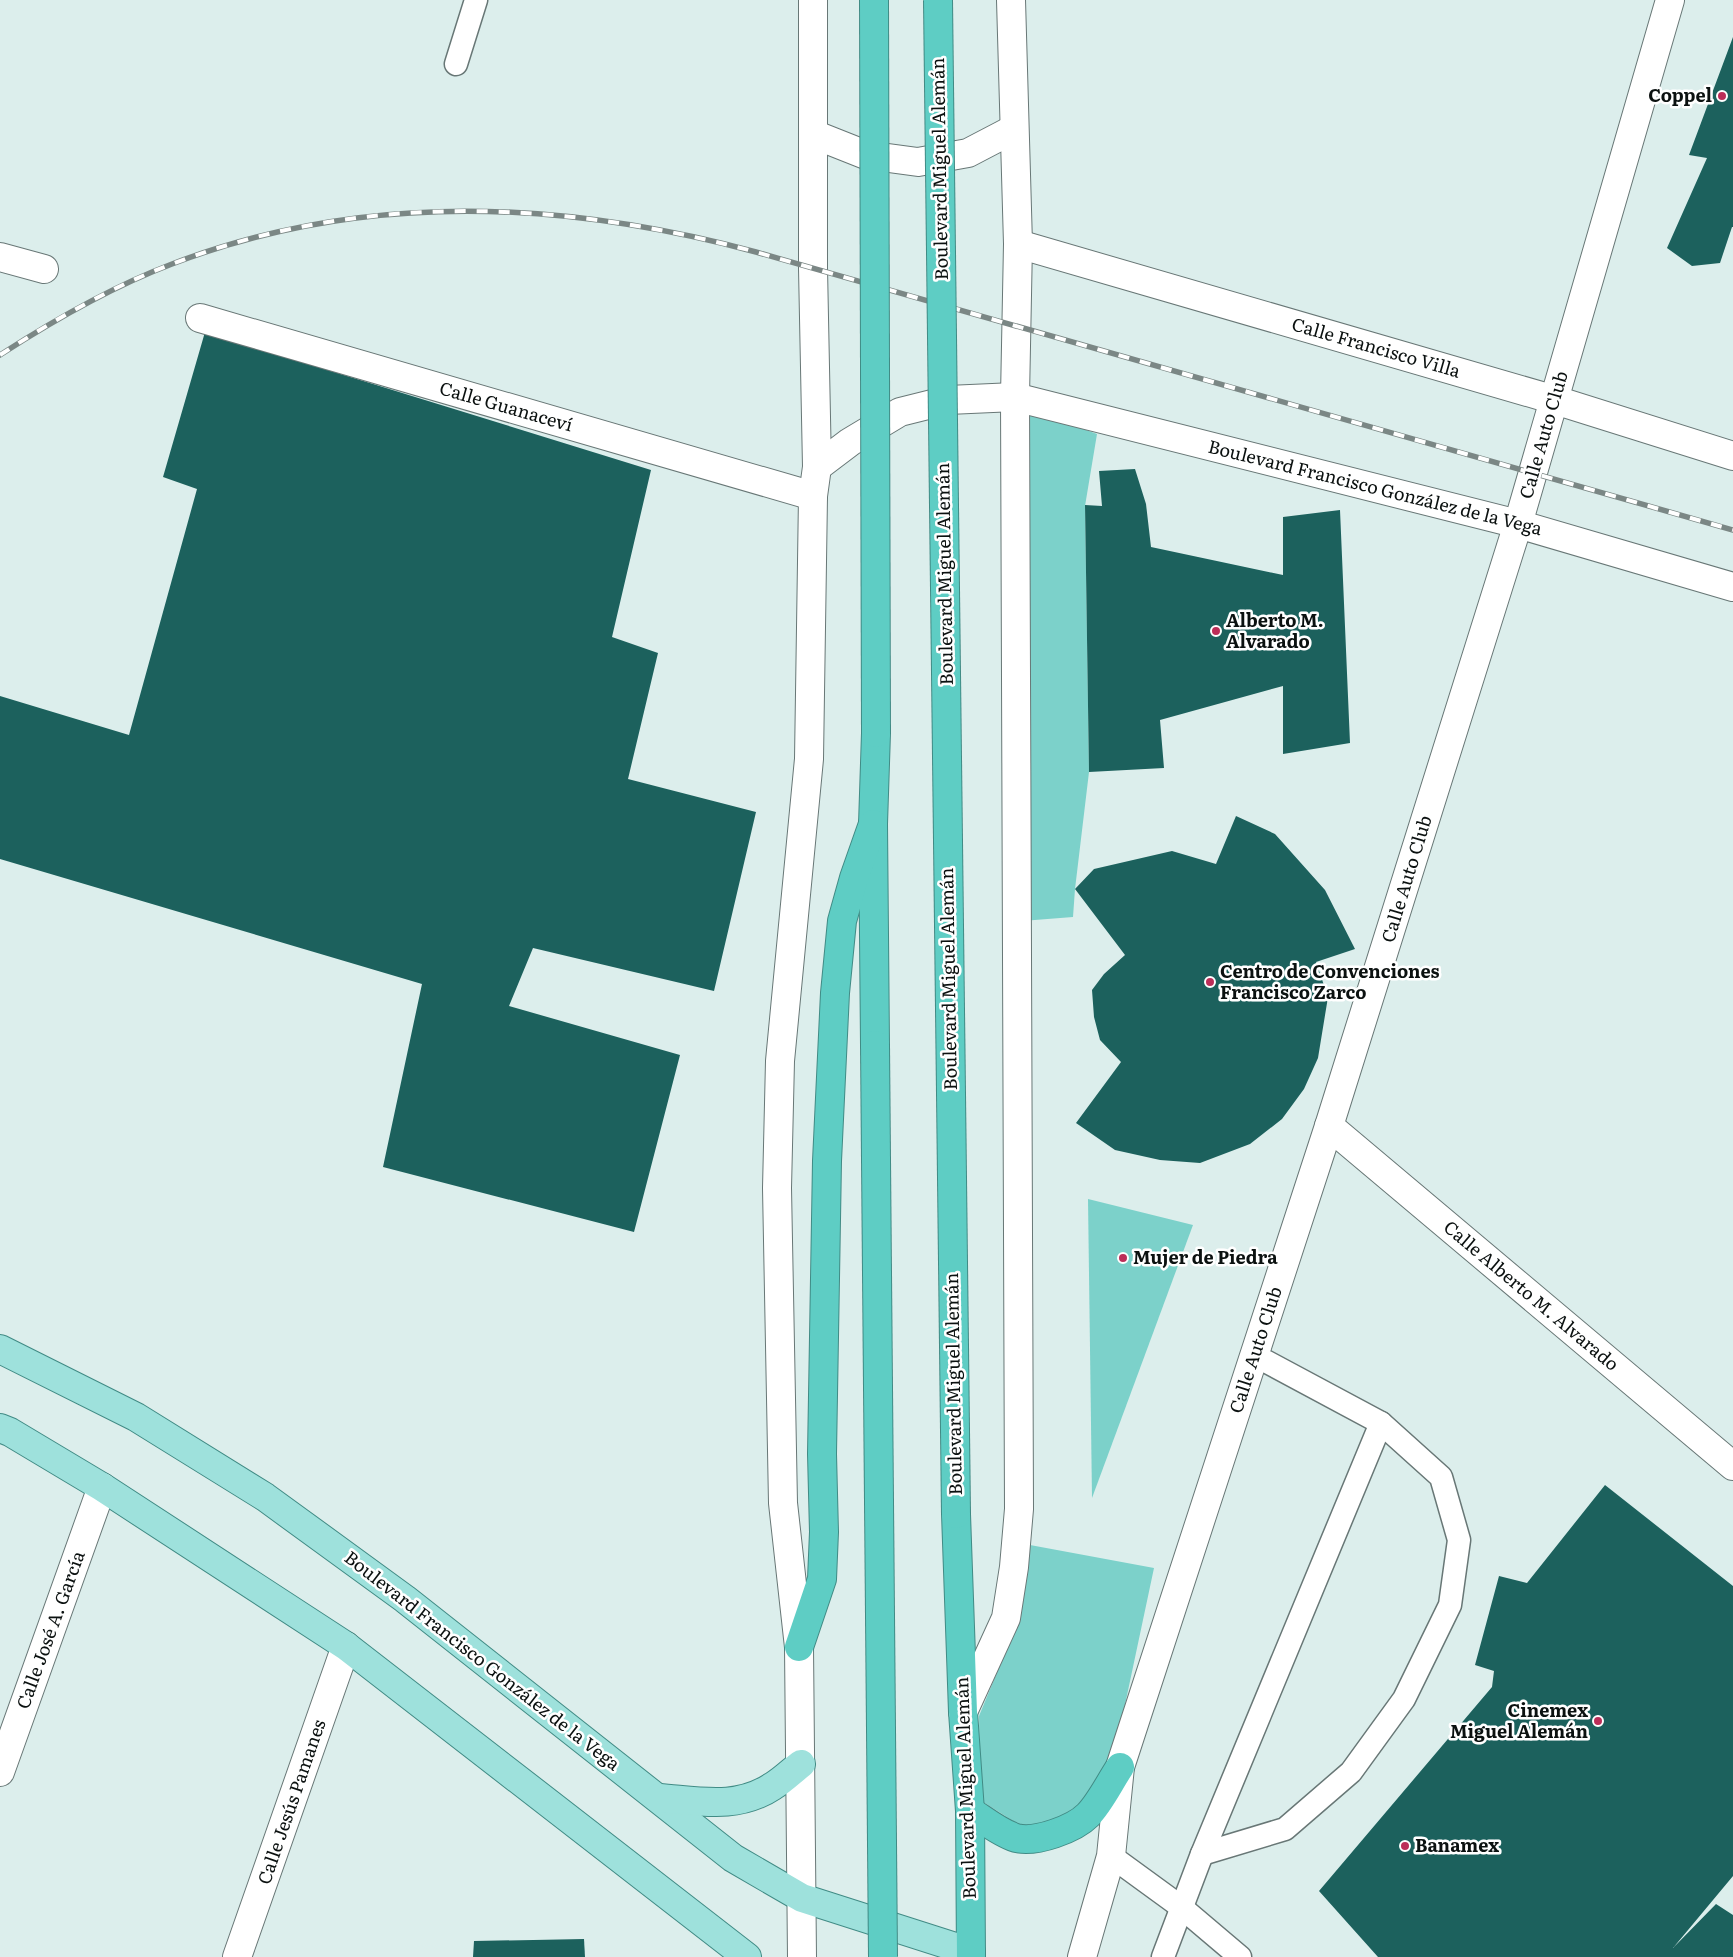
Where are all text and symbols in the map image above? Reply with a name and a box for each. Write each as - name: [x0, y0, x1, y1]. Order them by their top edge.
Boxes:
- street label: Boulevard Miguel Alemán: [923, 57, 954, 281]
- place label: Coppel: [1648, 81, 1712, 108]
- marker: Coppel: [1716, 90, 1728, 102]
- street label: Calle Francisco Villa: [1289, 310, 1464, 384]
- street label: Calle Auto Club: [1511, 367, 1574, 502]
- street label: Calle Guanaceví: [437, 374, 576, 437]
- street label: Boulevard Francisco González de la Vega: [1205, 432, 1546, 541]
- street label: Boulevard Miguel Alemán: [928, 462, 959, 686]
- place label: Alberto M. Alvarado: [1226, 606, 1324, 654]
- marker: Alberto M. Alvarado: [1210, 625, 1222, 637]
- street label: Calle Auto Club: [1373, 812, 1438, 946]
- street label: Boulevard Miguel Alemán: [932, 867, 963, 1091]
- place label: Centro de Convenciones Francisco Zarco: [1220, 957, 1439, 1005]
- marker: Centro de Convenciones Francisco Zarco: [1204, 976, 1216, 988]
- street label: Calle Alberto M. Alvarado: [1438, 1213, 1626, 1376]
- place label: Mujer de Piedra: [1133, 1243, 1278, 1270]
- marker: Mujer de Piedra: [1117, 1252, 1129, 1264]
- street label: Boulevard Miguel Alemán: [937, 1272, 968, 1496]
- street label: Calle Auto Club: [1221, 1283, 1288, 1416]
- street label: Boulevard Francisco González de la Vega: [339, 1543, 627, 1776]
- street label: Calle José A. García: [8, 1546, 91, 1712]
- street label: Boulevard Miguel Alemán: [947, 1676, 982, 1900]
- place label: Cinemex Miguel Alemán: [1450, 1696, 1588, 1744]
- street label: Calle Jesús Pamanes: [250, 1715, 331, 1888]
- marker: Cinemex Miguel Alemán: [1592, 1715, 1604, 1727]
- place label: Banamex: [1415, 1831, 1499, 1858]
- marker: Banamex: [1399, 1840, 1411, 1852]

